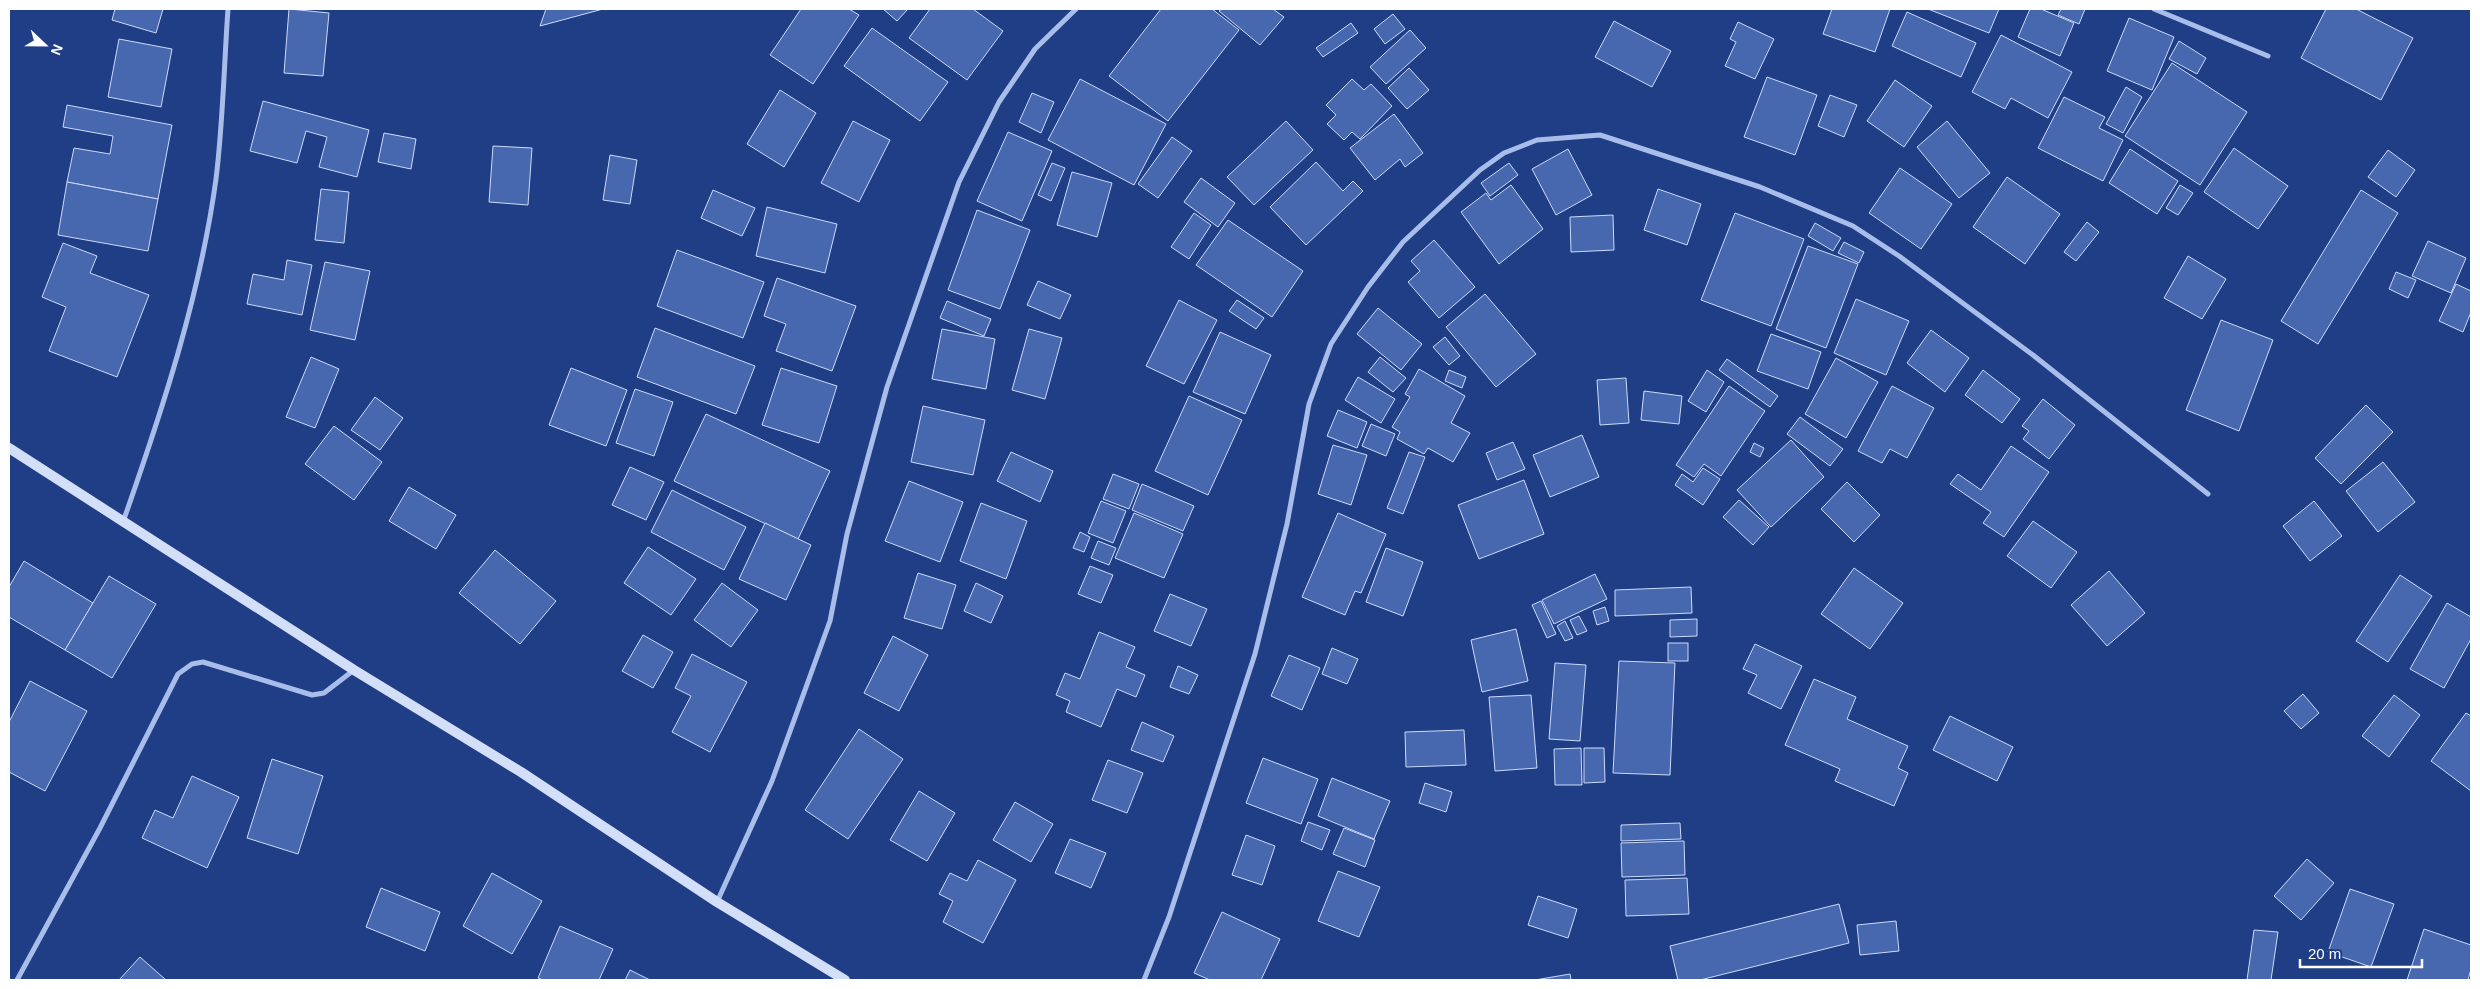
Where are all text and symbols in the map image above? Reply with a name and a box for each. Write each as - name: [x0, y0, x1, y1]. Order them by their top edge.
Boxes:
- north arrow: [20, 20, 70, 70]
- text: N: [48, 42, 66, 58]
- scale bar: [2300, 936, 2422, 968]
- text: 20 m: [2308, 945, 2341, 962]

